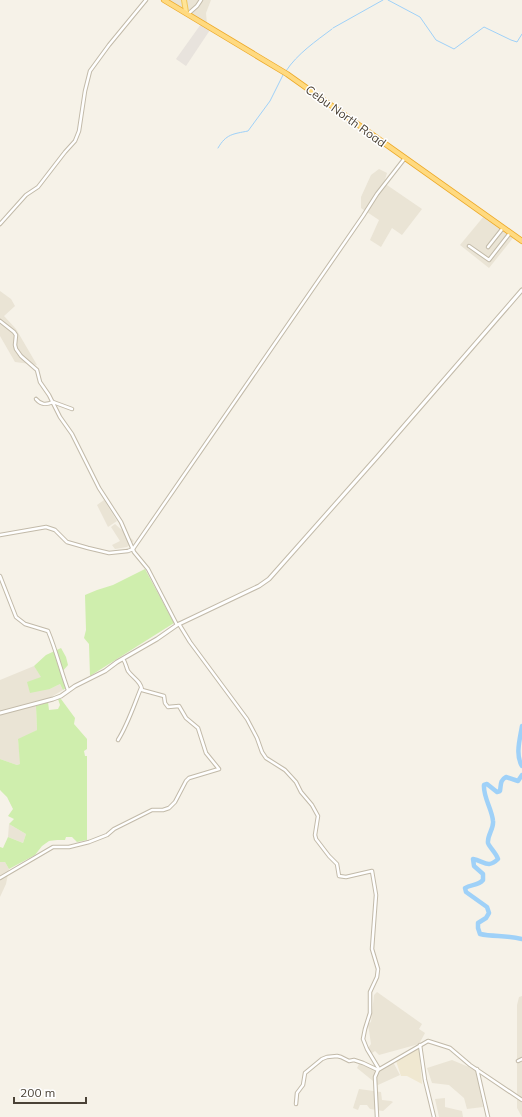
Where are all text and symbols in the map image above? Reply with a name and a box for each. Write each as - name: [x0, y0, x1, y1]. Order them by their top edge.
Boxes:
- street label: Cebu North Road: [303, 82, 389, 150]
- scale bar: [14, 1079, 86, 1105]
- text: 200 m: [20, 1085, 55, 1100]

